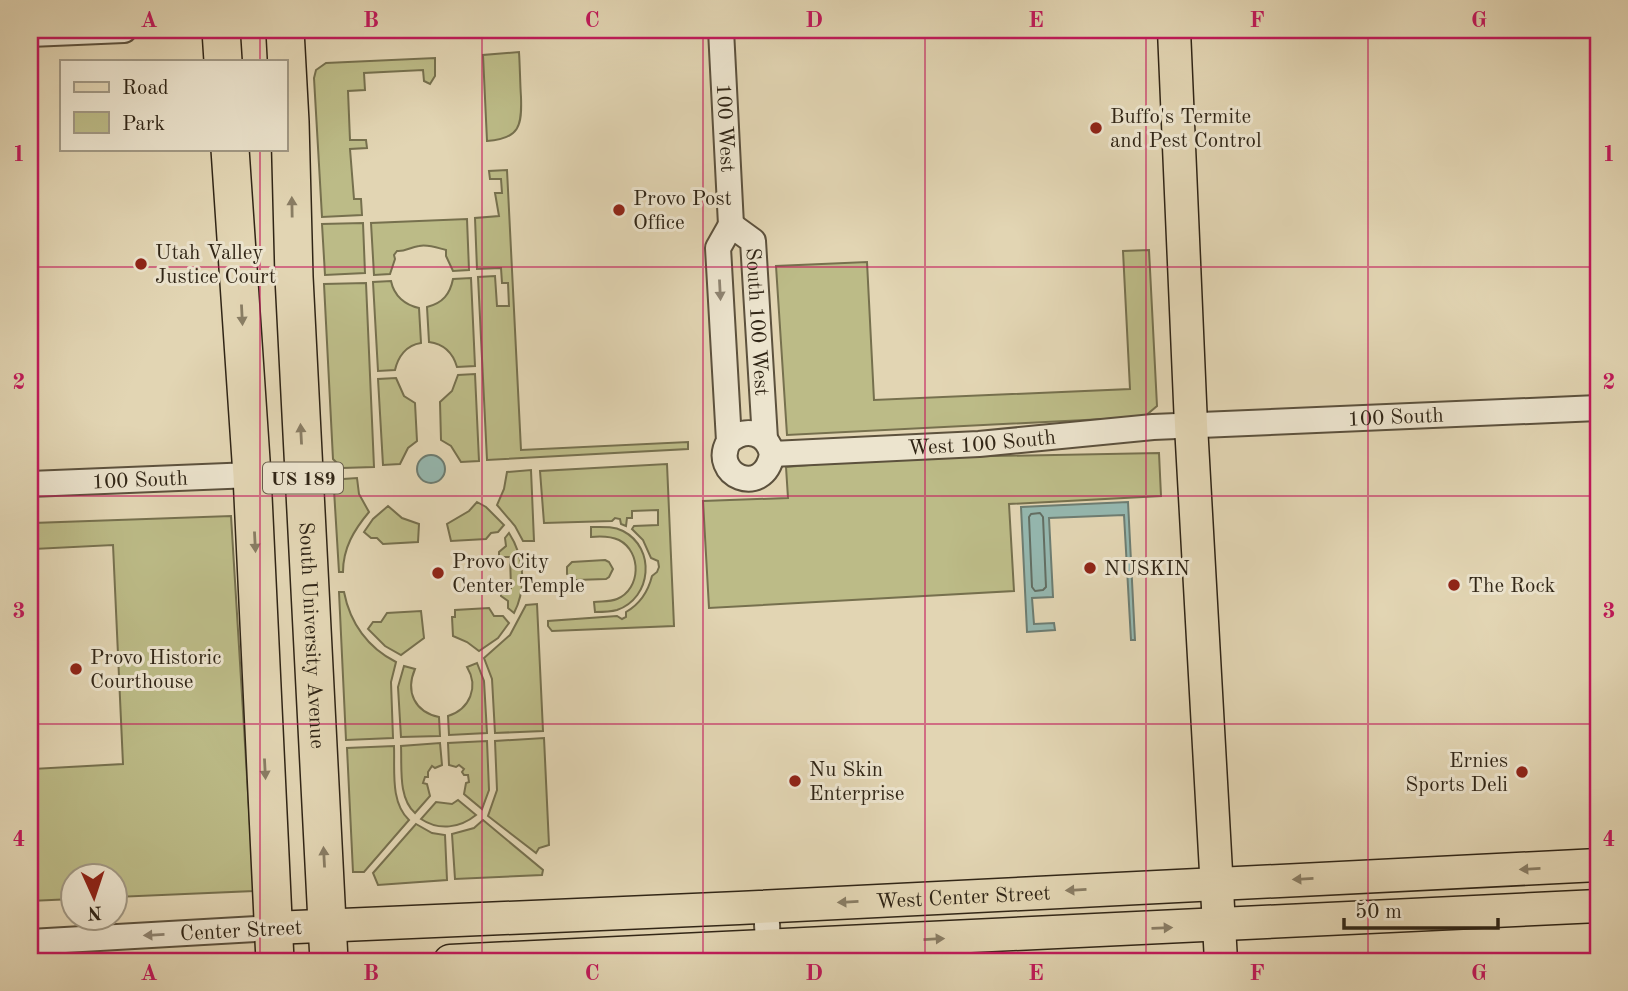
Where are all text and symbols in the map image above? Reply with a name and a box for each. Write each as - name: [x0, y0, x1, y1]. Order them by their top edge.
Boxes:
- text: A: [140, 9, 158, 32]
- text: B: [363, 9, 379, 32]
- text: C: [584, 9, 600, 32]
- text: D: [805, 9, 823, 32]
- text: E: [1028, 9, 1044, 32]
- text: F: [1249, 9, 1265, 32]
- text: G: [1471, 9, 1487, 32]
- legend: [60, 60, 287, 150]
- text: Road: [122, 78, 169, 99]
- street label: 100 West: [712, 83, 737, 173]
- place label: Buffo's Termite and Pest Control: [1110, 107, 1262, 152]
- text: Park: [122, 114, 165, 135]
- marker: Buffo's Termite and Pest Control: [1088, 120, 1104, 136]
- text: 1: [12, 143, 26, 166]
- text: 1: [1602, 143, 1616, 166]
- place label: Provo Post Office: [633, 189, 732, 234]
- one-way arrow: [286, 195, 298, 217]
- marker: Provo Post Office: [611, 202, 627, 218]
- place label: Utah Valley Justice Court: [155, 243, 276, 288]
- street label: South 100 West: [741, 247, 771, 396]
- marker: Utah Valley Justice Court: [133, 256, 149, 272]
- one-way arrow: [715, 279, 726, 301]
- one-way arrow: [237, 304, 248, 326]
- text: 2: [12, 371, 26, 394]
- text: 2: [1602, 371, 1616, 394]
- street label: 100 South: [1347, 406, 1444, 431]
- one-way arrow: [296, 423, 307, 445]
- street label: West 100 South: [907, 428, 1057, 459]
- road number: US 189: [263, 463, 343, 494]
- street label: 100 South: [92, 469, 188, 493]
- street label: South University Avenue: [295, 521, 327, 749]
- one-way arrow: [249, 531, 260, 553]
- place label: Provo City Center Temple: [452, 552, 585, 597]
- place label: NUSKIN: [1104, 559, 1190, 580]
- marker: NUSKIN: [1082, 560, 1098, 576]
- marker: Provo City Center Temple: [430, 565, 446, 581]
- place label: The Rock: [1468, 576, 1556, 597]
- marker: The Rock: [1446, 577, 1462, 593]
- text: 3: [12, 600, 26, 623]
- text: 3: [1602, 600, 1616, 623]
- place label: Provo Historic Courthouse: [90, 648, 221, 693]
- marker: Provo Historic Courthouse: [68, 661, 84, 677]
- place label: Ernies Sports Deli: [1405, 751, 1508, 796]
- one-way arrow: [259, 758, 270, 780]
- place label: Nu Skin Enterprise: [809, 760, 904, 805]
- marker: Ernies Sports Deli: [1514, 764, 1530, 780]
- marker: Nu Skin Enterprise: [787, 773, 803, 789]
- text: 4: [12, 828, 26, 851]
- text: 4: [1602, 828, 1616, 851]
- one-way arrow: [319, 846, 330, 868]
- north arrow: [60, 862, 130, 932]
- one-way arrow: [1519, 863, 1541, 874]
- one-way arrow: [1292, 874, 1314, 885]
- street label: West Center Street: [876, 883, 1051, 913]
- one-way arrow: [1064, 885, 1086, 896]
- scale bar: [1344, 886, 1498, 930]
- one-way arrow: [837, 896, 859, 907]
- text: N: [87, 902, 103, 921]
- text: 50 m: [1355, 902, 1402, 923]
- street label: Center Street: [179, 918, 303, 945]
- one-way arrow: [1151, 922, 1173, 933]
- one-way arrow: [142, 929, 164, 940]
- one-way arrow: [924, 933, 946, 944]
- text: A: [140, 962, 158, 985]
- text: B: [363, 962, 379, 985]
- text: C: [584, 962, 600, 985]
- text: D: [805, 962, 823, 985]
- text: E: [1028, 962, 1044, 985]
- text: F: [1249, 962, 1265, 985]
- text: G: [1471, 962, 1487, 985]

